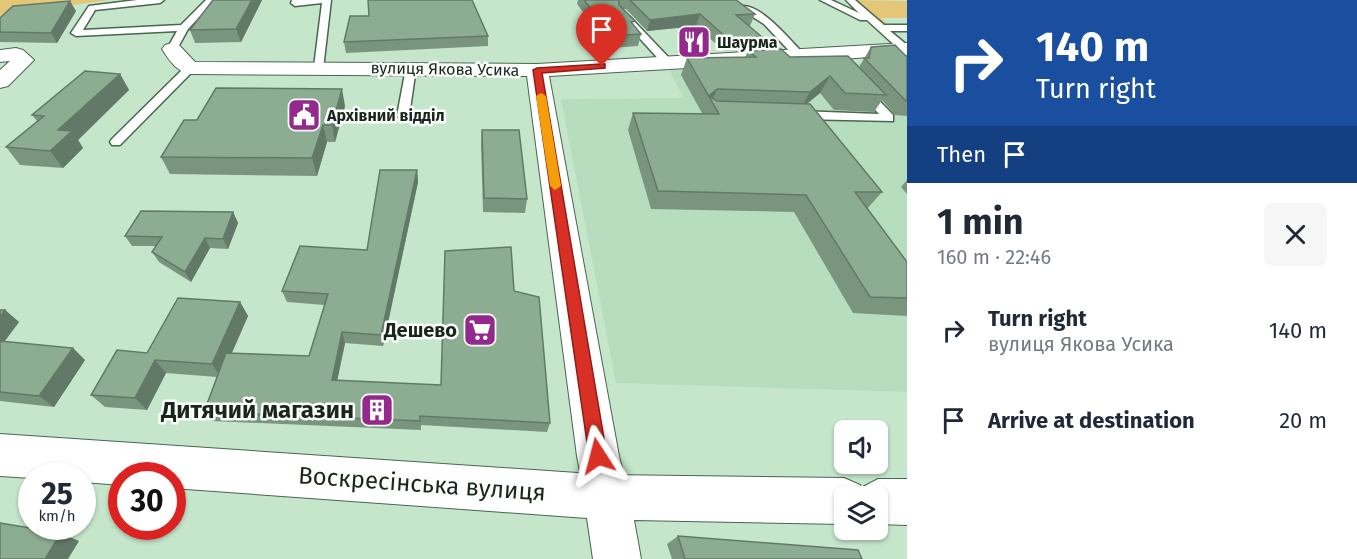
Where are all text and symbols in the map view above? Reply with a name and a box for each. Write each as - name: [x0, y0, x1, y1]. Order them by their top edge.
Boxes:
- pin: [576, 4, 627, 66]
- icon: arrive: [585, 13, 618, 46]
- text: 140 m: [1036, 22, 1149, 72]
- restaurant icon: Шаурма: [676, 24, 712, 60]
- icon: right: [937, 24, 1015, 102]
- place label: Шаурма: [717, 33, 778, 52]
- street label: вулиця Якова Усика: [370, 58, 520, 80]
- text: Turn right: [1036, 73, 1156, 105]
- public building icon: Архівний відділ: [286, 97, 322, 133]
- place label: Архівний відділ: [326, 106, 445, 125]
- icon: arrive: [998, 138, 1031, 171]
- text: Then: [937, 141, 986, 168]
- text: 1 min: [937, 200, 1024, 244]
- button: close: [1264, 203, 1327, 266]
- text: 160 m · 22:46: [937, 245, 1051, 269]
- text: Turn right: [988, 305, 1087, 332]
- supermarket icon: Дешево: [462, 312, 498, 348]
- icon: right: [937, 314, 970, 347]
- text: 140 m: [1269, 317, 1327, 344]
- place label: Дешево: [383, 318, 457, 342]
- text: вулиця Якова Усика: [988, 332, 1174, 356]
- building icon: Дитячий магазин: [359, 392, 395, 428]
- place label: Дитячий магазин: [160, 396, 354, 424]
- icon: arrive: [937, 404, 970, 437]
- text: Arrive at destination: [988, 407, 1195, 434]
- text: 20 m: [1279, 407, 1327, 434]
- map controls: [834, 420, 888, 540]
- button: sound: [834, 420, 888, 474]
- position arrow: [566, 424, 630, 488]
- street label: Воскресінська вулиця: [297, 461, 547, 507]
- speed limit sign: 30: [108, 462, 186, 540]
- text: 25: [41, 476, 73, 512]
- button: layers: [834, 486, 888, 540]
- text: km/h: [38, 507, 76, 525]

